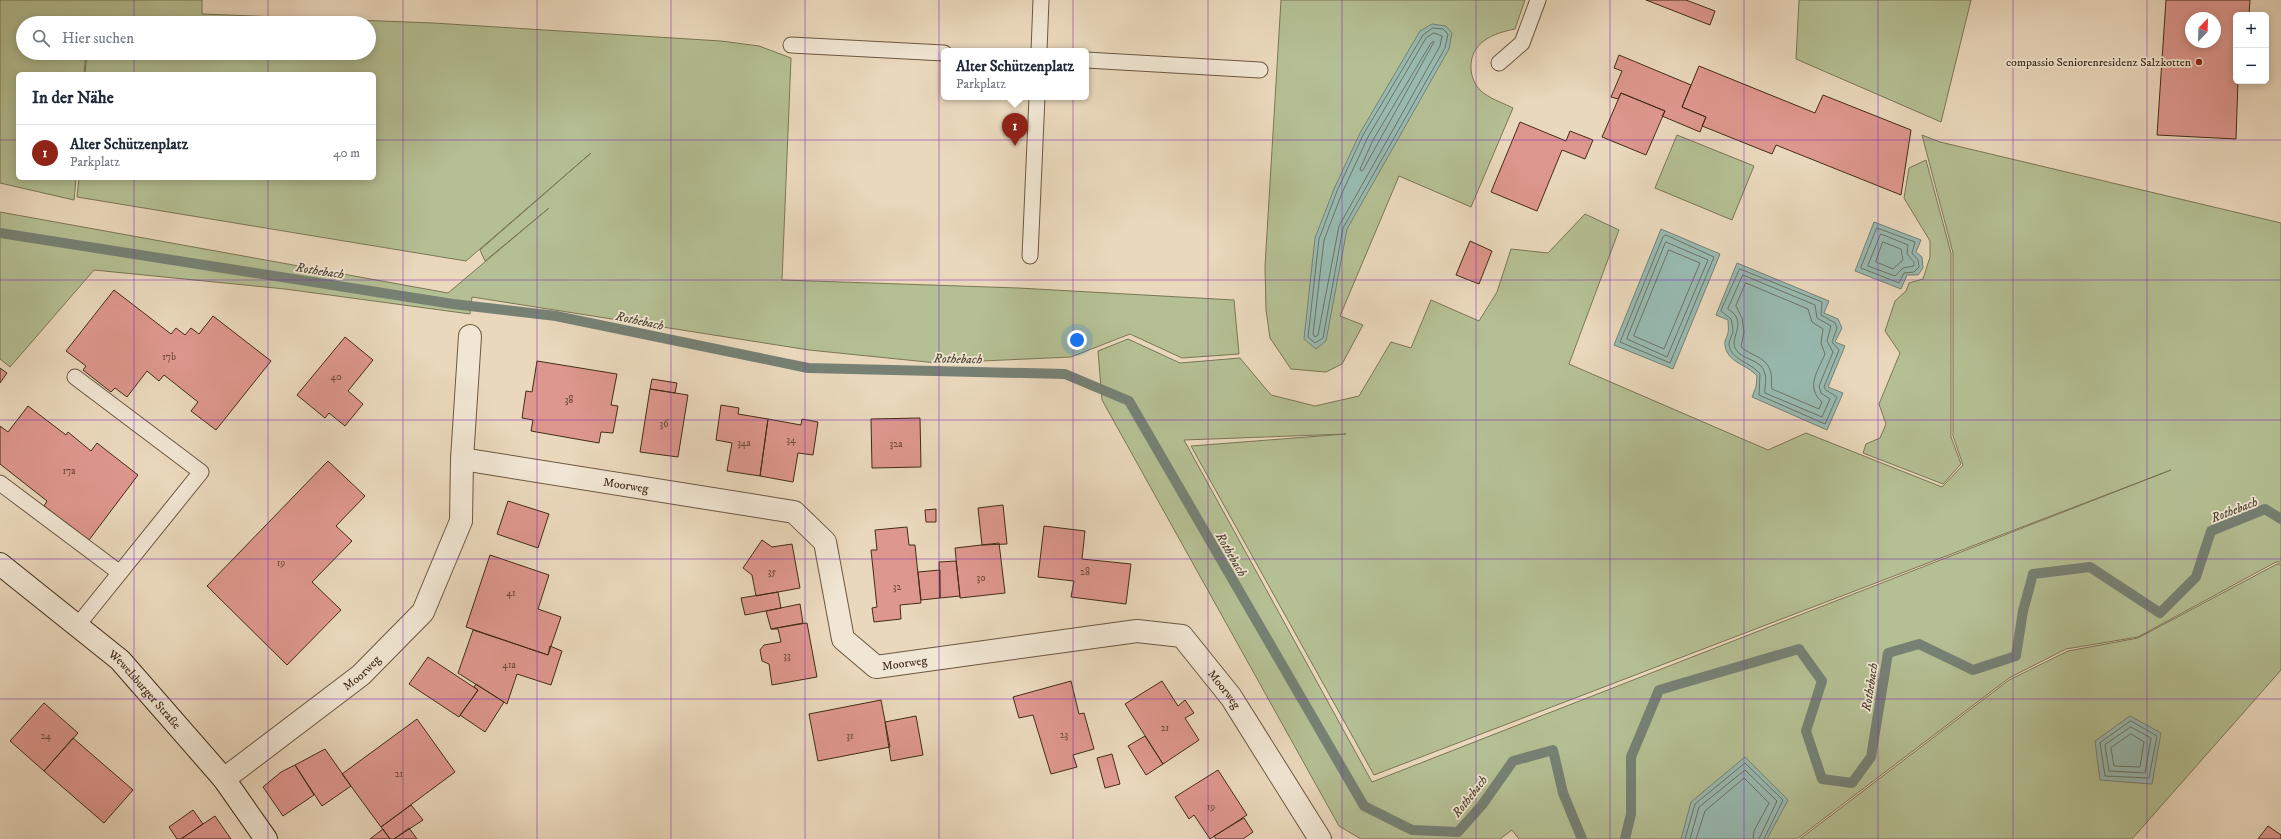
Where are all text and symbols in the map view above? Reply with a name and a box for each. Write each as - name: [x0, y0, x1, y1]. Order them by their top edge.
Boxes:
- north arrow: [2185, 12, 2221, 48]
- map controls: [2233, 12, 2269, 84]
- button: +: [2233, 12, 2269, 48]
- search box: [16, 16, 376, 60]
- icon: search: [30, 27, 52, 49]
- text: Hier suchen: [62, 29, 134, 48]
- popup: [941, 48, 1089, 100]
- button: −: [2233, 48, 2269, 84]
- place label: compassio Seniorenresidenz Salzkotten: [2006, 55, 2192, 70]
- text: Alter Schützenplatz: [956, 57, 1074, 76]
- marker: compassio Seniorenresidenz Salzkotten: [2194, 57, 2204, 67]
- text: Parkplatz: [956, 76, 1006, 92]
- text: In der Nähe: [32, 87, 114, 109]
- pin: 1: [1002, 113, 1028, 146]
- text: Alter Schützenplatz: [70, 135, 188, 154]
- text: 1: [43, 145, 47, 161]
- text: 40 m: [333, 145, 360, 161]
- text: Parkplatz: [70, 154, 120, 170]
- water label: Rothebach: [294, 259, 345, 283]
- water label: Rothebach: [613, 308, 665, 334]
- your location: [1067, 330, 1087, 350]
- house number: 17b: [162, 351, 176, 363]
- water label: Rothebach: [932, 351, 983, 367]
- house number: 40: [330, 371, 342, 383]
- house number: 38: [565, 394, 573, 406]
- house number: 36: [660, 418, 669, 430]
- house number: 34: [786, 434, 796, 446]
- house number: 34a: [737, 437, 752, 449]
- house number: 32a: [890, 438, 903, 450]
- house number: 17a: [62, 465, 76, 477]
- street label: Moorweg: [602, 475, 650, 497]
- water label: Rothebach: [2208, 494, 2260, 527]
- water label: Rothebach: [1212, 529, 1250, 580]
- house number: 19: [277, 557, 285, 569]
- house number: 35: [768, 566, 776, 578]
- house number: 28: [1080, 566, 1090, 578]
- house number: 30: [976, 572, 986, 584]
- house number: 32: [893, 581, 901, 593]
- house number: 41: [506, 587, 516, 599]
- street label: Wewelsburger Straße: [105, 646, 184, 732]
- house number: 33: [783, 650, 791, 662]
- street label: Moorweg: [340, 652, 384, 694]
- street label: Moorweg: [881, 653, 928, 674]
- house number: 41a: [502, 659, 517, 671]
- water label: Rothebach: [1858, 662, 1882, 713]
- street label: Moorweg: [1204, 667, 1244, 712]
- house number: 21: [1161, 722, 1170, 734]
- house number: 23: [1060, 729, 1069, 741]
- house number: 24: [41, 730, 52, 742]
- house number: 31: [846, 730, 854, 742]
- house number: 21: [395, 768, 404, 780]
- water label: Rothebach: [1448, 772, 1491, 822]
- house number: 19: [1207, 801, 1215, 813]

